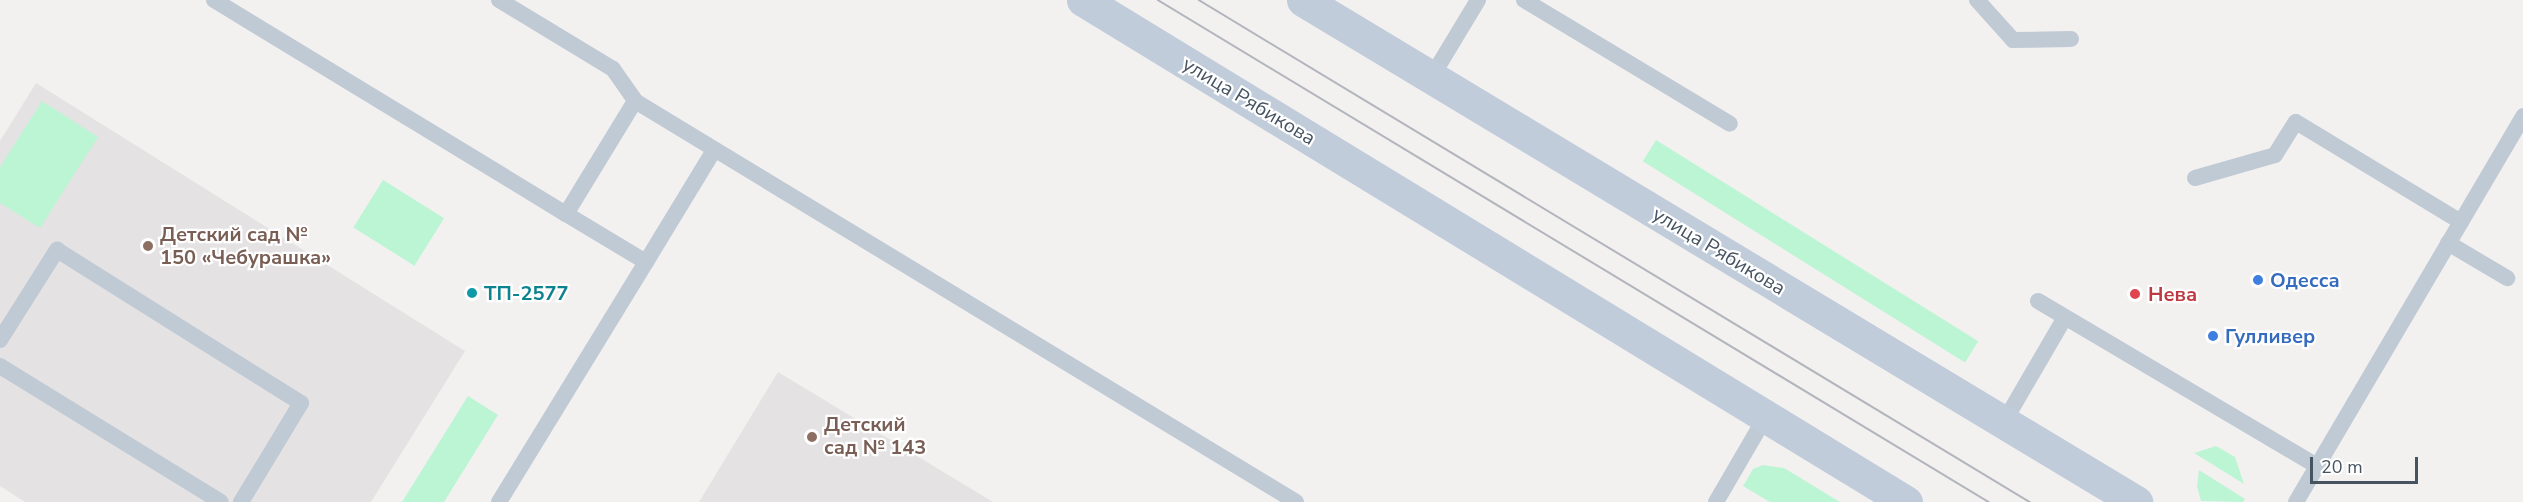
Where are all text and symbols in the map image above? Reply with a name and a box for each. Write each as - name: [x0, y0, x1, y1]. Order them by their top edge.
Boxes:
- street label: улица Рябикова: [1178, 52, 1320, 150]
- street label: улица Рябикова: [1648, 202, 1790, 300]
- place label: Детский сад № 150 «Чебурашка»: [160, 222, 331, 269]
- marker: Детский сад № 150 «Чебурашка»: [141, 239, 155, 253]
- place label: Одесса: [2270, 268, 2340, 292]
- marker: Одесса: [2251, 273, 2265, 287]
- place label: ТП-2577: [484, 281, 568, 305]
- place label: Нева: [2148, 282, 2197, 306]
- marker: Нева: [2126, 285, 2144, 303]
- marker: ТП-2577: [465, 286, 479, 300]
- place label: Гулливер: [2225, 324, 2315, 348]
- marker: Гулливер: [2206, 329, 2220, 343]
- place label: Детский сад № 143: [824, 413, 926, 460]
- marker: Детский сад № 143: [805, 430, 819, 444]
- scale bar: [2313, 445, 2421, 483]
- text: 20 m: [2321, 455, 2363, 479]

